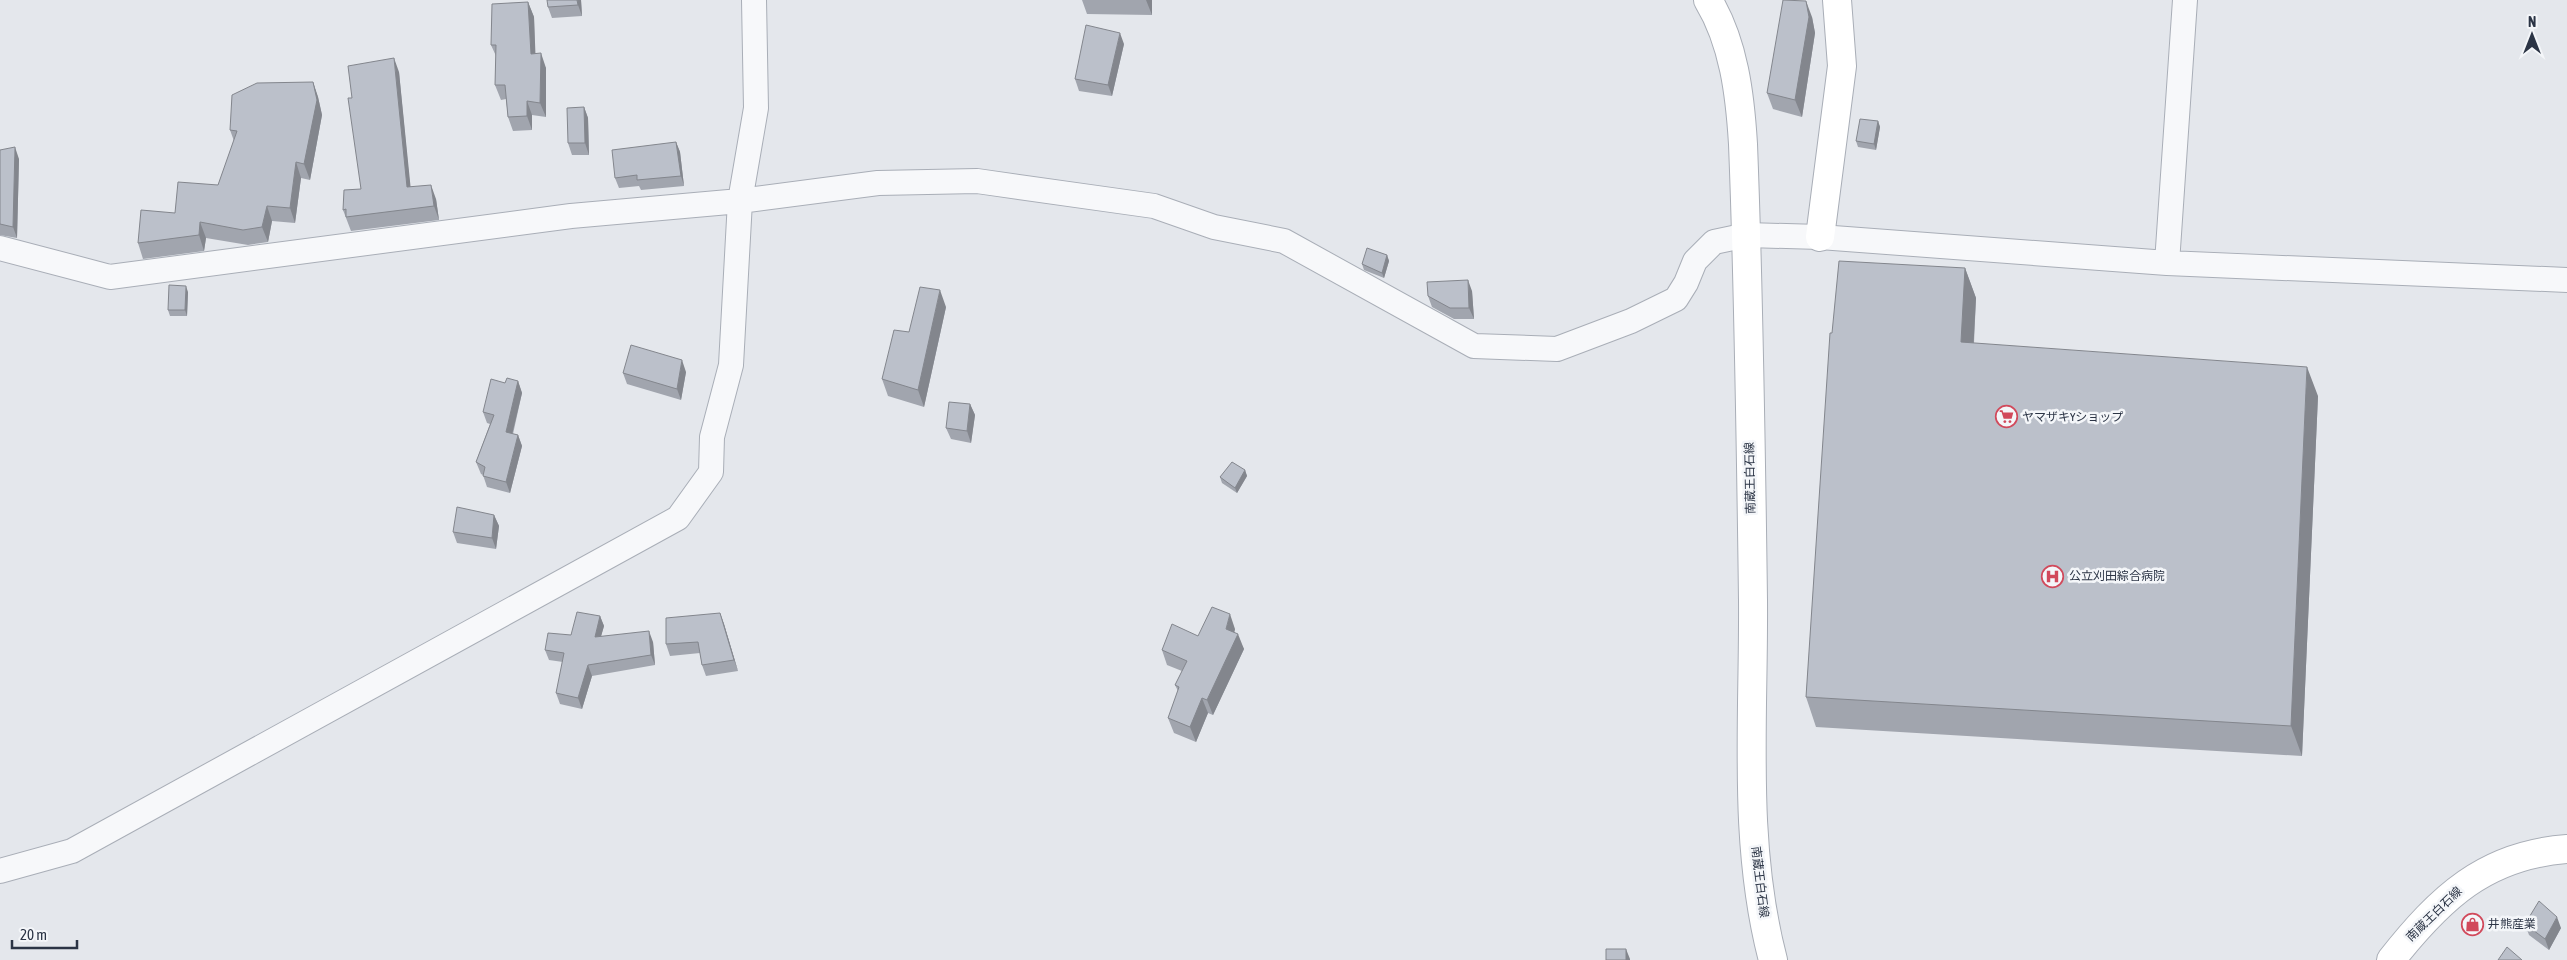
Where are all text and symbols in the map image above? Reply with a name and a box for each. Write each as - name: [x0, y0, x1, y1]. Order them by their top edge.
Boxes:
- north arrow: [2507, 10, 2557, 60]
- text: N: [2528, 14, 2536, 30]
- supermarket icon: ヤマザキYショップ: [1994, 405, 2018, 429]
- place label: ヤマザキYショップ: [2022, 410, 2123, 424]
- street label: 南蔵王白石線: [1742, 442, 1758, 514]
- hospital icon: 公立刈田綜合病院: [2041, 564, 2065, 588]
- place label: 公立刈田綜合病院: [2069, 569, 2165, 583]
- street label: 南蔵王白石線: [1749, 845, 1771, 919]
- street label: 南蔵王白石線: [2403, 884, 2465, 944]
- shop icon: 井熊産業: [2460, 912, 2484, 936]
- place label: 井熊産業: [2488, 917, 2536, 931]
- scale bar: [12, 918, 78, 950]
- text: 20 m: [20, 926, 47, 943]

